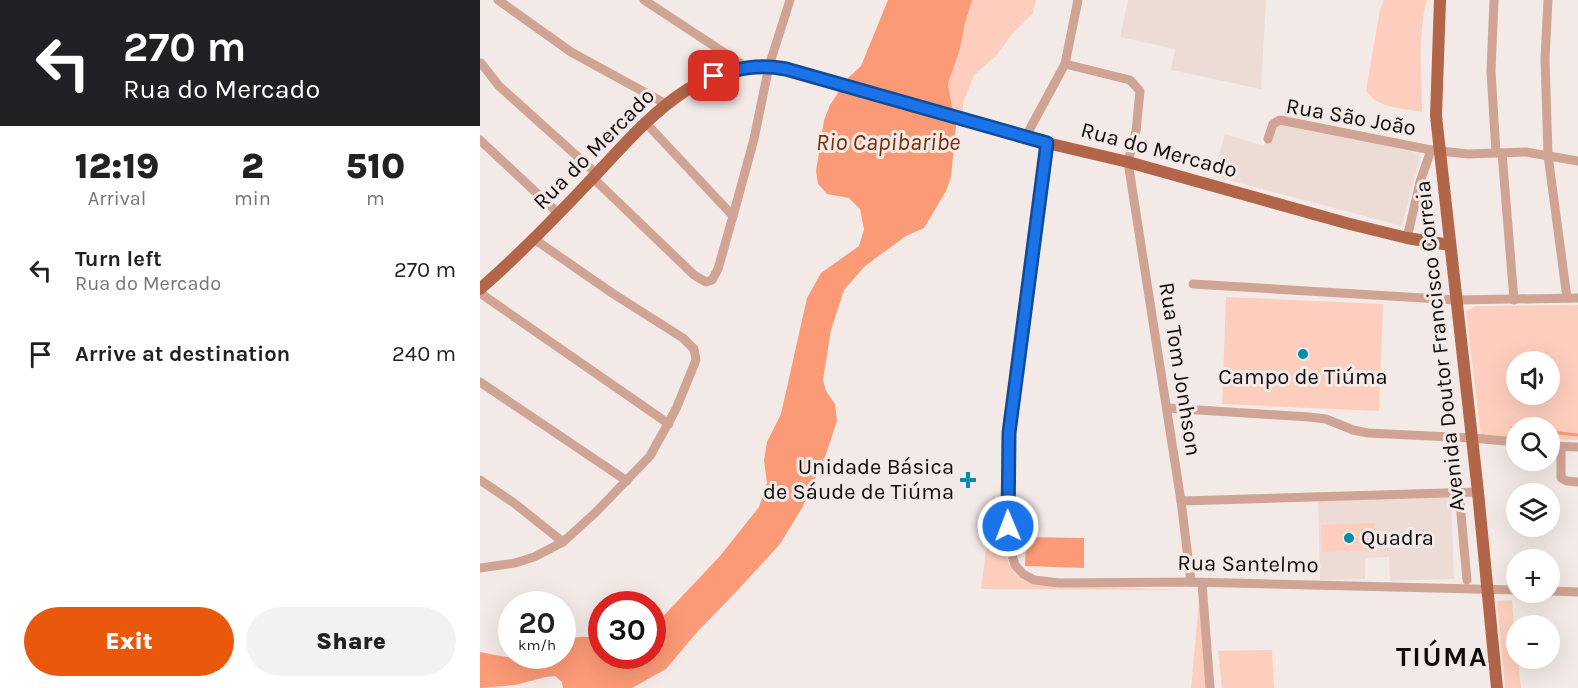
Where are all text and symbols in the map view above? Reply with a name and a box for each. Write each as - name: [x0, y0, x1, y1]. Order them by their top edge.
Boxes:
- text: 270 m: [123, 22, 246, 72]
- icon: left: [24, 24, 102, 102]
- pin: [688, 50, 739, 101]
- icon: arrive: [697, 59, 730, 92]
- text: Rua do Mercado: [123, 73, 320, 105]
- street label: Rua do Mercado: [528, 83, 660, 215]
- street label: Rua São João: [1284, 93, 1418, 141]
- street label: Rua do Mercado: [1078, 117, 1240, 183]
- water label: Rio Capibaribe: [816, 128, 960, 156]
- text: 12:19: [75, 145, 159, 187]
- text: 2: [241, 145, 264, 187]
- text: 510: [346, 145, 405, 187]
- street label: Avenida Doutor Francisco Correia: [1410, 179, 1470, 513]
- text: Arrival: [88, 187, 146, 210]
- text: min: [234, 187, 271, 210]
- text: m: [366, 187, 385, 210]
- text: Turn left: [75, 246, 162, 272]
- icon: left: [24, 254, 57, 287]
- text: 270 m: [394, 257, 456, 283]
- text: Rua do Mercado: [75, 272, 221, 295]
- street label: Rua Tom Jonhson: [1153, 280, 1207, 458]
- icon: arrive: [24, 338, 57, 371]
- text: Arrive at destination: [75, 341, 290, 367]
- text: 240 m: [392, 341, 456, 367]
- marker: Campo de Tiúma: [1296, 347, 1310, 361]
- map controls: [1506, 351, 1560, 669]
- button: sound: [1506, 351, 1560, 405]
- place label: Campo de Tiúma: [1218, 364, 1388, 390]
- button: search: [1506, 417, 1560, 471]
- place label: Unidade Básica de Sáude de Tiúma: [763, 454, 954, 505]
- marker: Unidade Básica de Sáude de Tiúma: [959, 471, 977, 489]
- button: layers: [1506, 483, 1560, 537]
- position arrow: [976, 494, 1040, 558]
- place label: Quadra: [1361, 525, 1434, 551]
- marker: Quadra: [1342, 531, 1356, 545]
- button: +: [1506, 549, 1560, 603]
- street label: Rua Santelmo: [1177, 550, 1319, 578]
- speed limit sign: 30: [588, 591, 666, 669]
- text: 20: [518, 605, 556, 641]
- button: Exit: [24, 607, 234, 676]
- button: Share: [246, 607, 456, 676]
- button: −: [1506, 615, 1560, 669]
- text: km/h: [518, 636, 556, 654]
- district label: TIÚMA: [1396, 639, 1488, 673]

